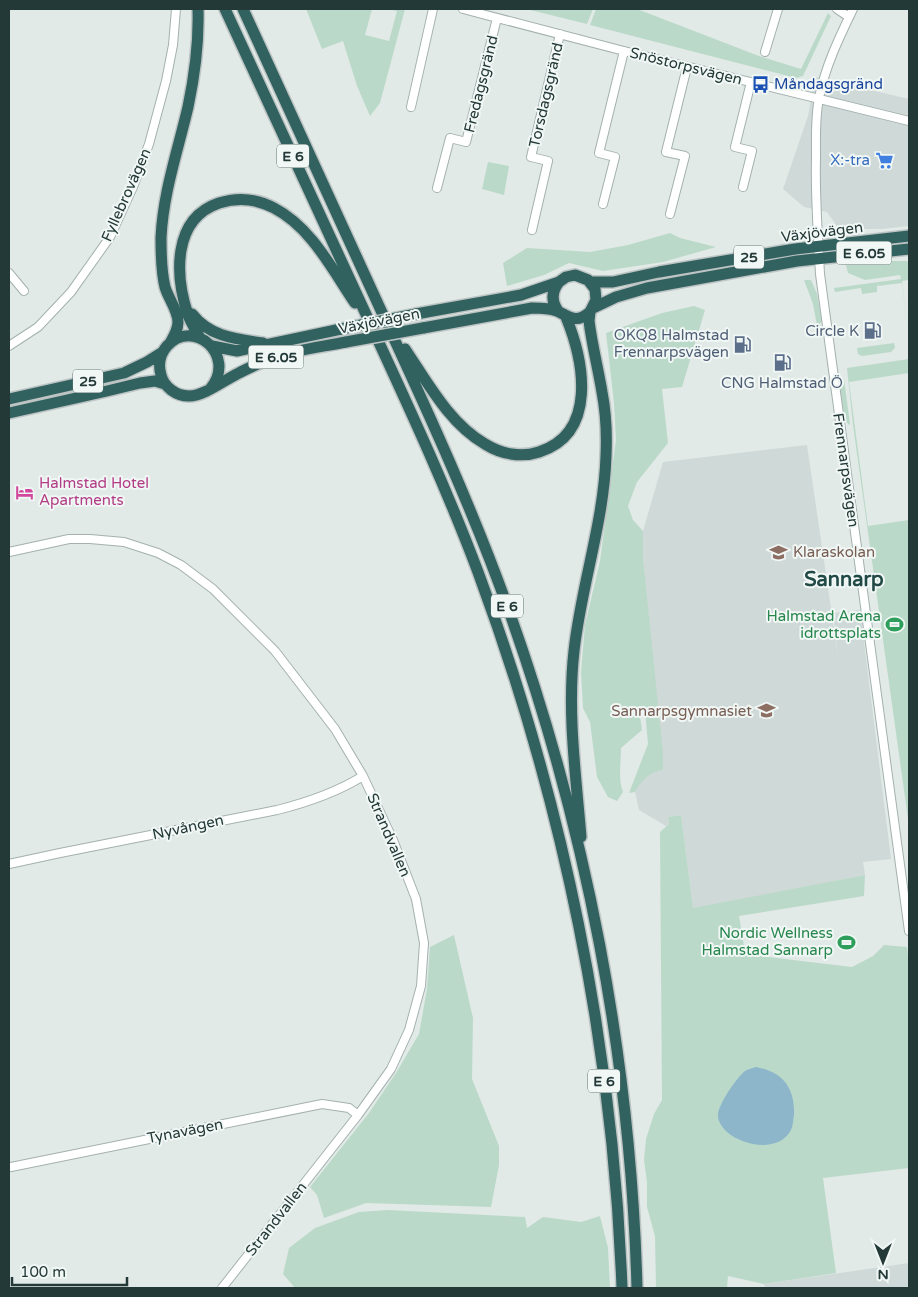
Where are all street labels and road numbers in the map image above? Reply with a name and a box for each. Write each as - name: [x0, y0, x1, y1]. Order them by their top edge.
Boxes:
- street label: Fredagsgränd: [460, 34, 502, 134]
- street label: Torsdagsgränd: [525, 41, 567, 149]
- street label: Snöstorpsvägen: [628, 43, 744, 89]
- road number: E 6: [277, 144, 309, 168]
- street label: Fyllebrovägen: [97, 146, 155, 244]
- street label: Växjövägen: [780, 218, 864, 246]
- road number: E 6.05: [836, 242, 892, 264]
- road number: 25: [734, 246, 764, 268]
- street label: Växjövägen: [337, 304, 421, 338]
- road number: E 6.05: [248, 346, 304, 368]
- road number: 25: [73, 370, 103, 392]
- street label: Frennarpsvägen: [829, 412, 863, 528]
- road number: E 6: [491, 594, 523, 618]
- street label: Strandvallen: [363, 791, 415, 879]
- street label: Nyvången: [151, 811, 225, 843]
- road number: E 6: [588, 1070, 620, 1092]
- street label: Tynavägen: [146, 1115, 224, 1147]
- street label: Strandvallen: [242, 1178, 310, 1260]

